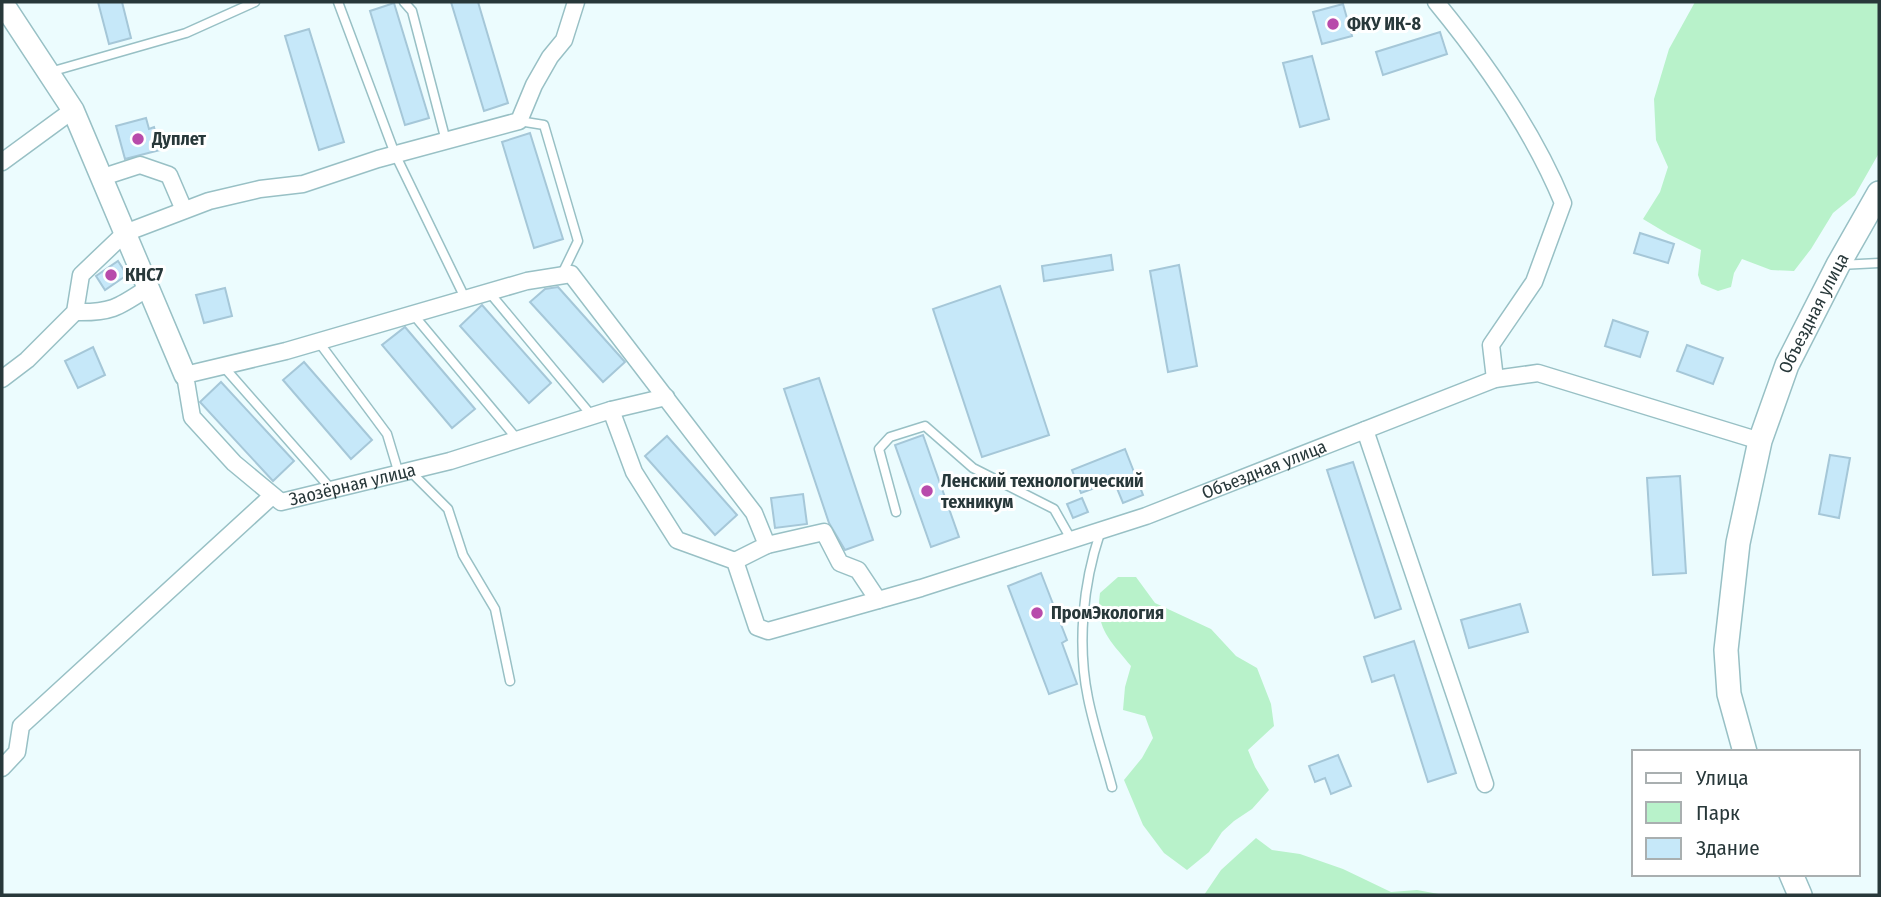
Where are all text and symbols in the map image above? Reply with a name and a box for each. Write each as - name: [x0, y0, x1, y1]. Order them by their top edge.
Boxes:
- place label: ФКУ ИК-8: [1347, 13, 1421, 35]
- marker: ФКУ ИК-8: [1325, 16, 1341, 32]
- place label: Дуплет: [151, 128, 206, 150]
- marker: Дуплет: [130, 131, 146, 147]
- street label: Объездная улица: [1774, 249, 1854, 376]
- place label: КНС7: [125, 264, 163, 286]
- marker: КНС7: [103, 267, 119, 283]
- street label: Объездная улица: [1199, 435, 1330, 504]
- street label: Заозёрная улица: [287, 459, 418, 511]
- place label: Ленский технологический техникум: [941, 470, 1144, 513]
- marker: Ленский технологический техникум: [919, 483, 935, 499]
- place label: ПромЭкология: [1051, 602, 1164, 624]
- marker: ПромЭкология: [1029, 605, 1045, 621]
- legend: [1632, 750, 1860, 876]
- text: Улица: [1695, 765, 1749, 791]
- text: Парк: [1696, 800, 1740, 826]
- text: Здание: [1696, 835, 1760, 861]

